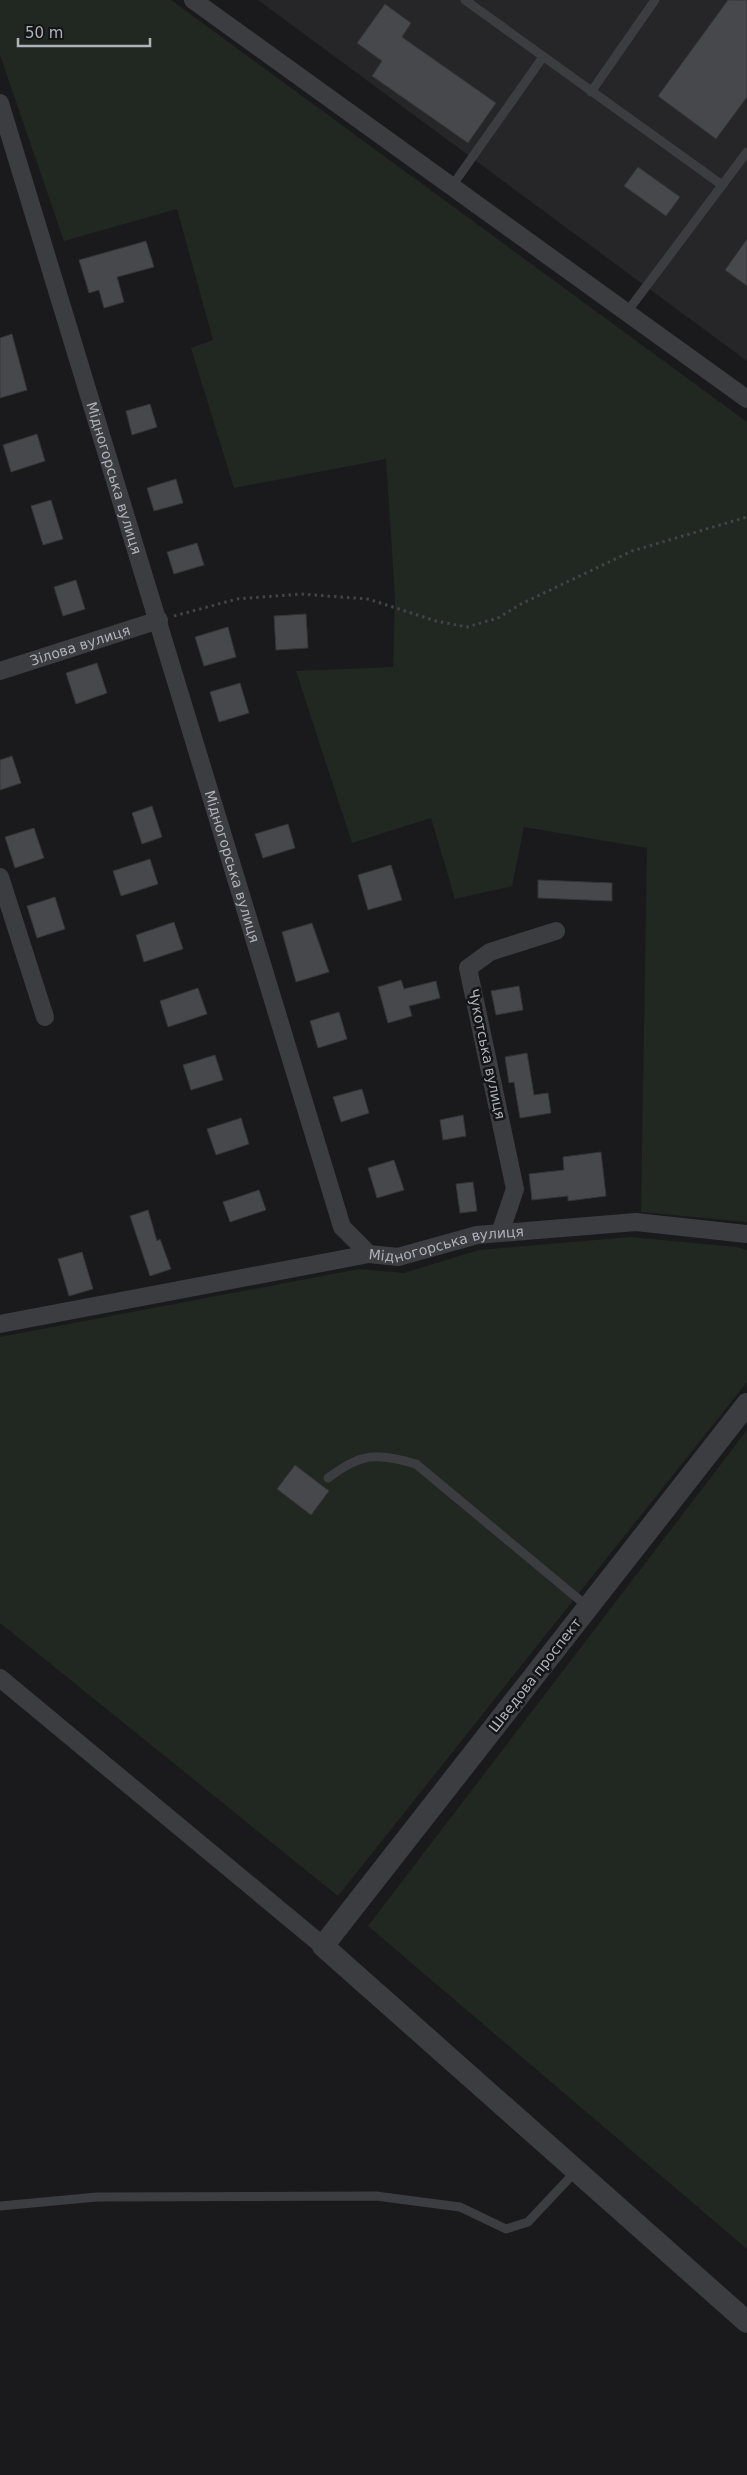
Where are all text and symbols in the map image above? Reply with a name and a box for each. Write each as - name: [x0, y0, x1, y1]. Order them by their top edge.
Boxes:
- scale bar: [18, 15, 150, 47]
- text: 50 m: [25, 24, 63, 42]
- street label: Мідногорська вулиця: [83, 400, 145, 556]
- street label: Зілова вулиця: [28, 622, 132, 669]
- street label: Мідногорська вулиця: [202, 788, 263, 944]
- street label: Чукотська вулиця: [465, 987, 509, 1121]
- street label: Мідногорська вулиця: [368, 1223, 524, 1266]
- street label: Шведова проспект: [486, 1615, 584, 1735]

